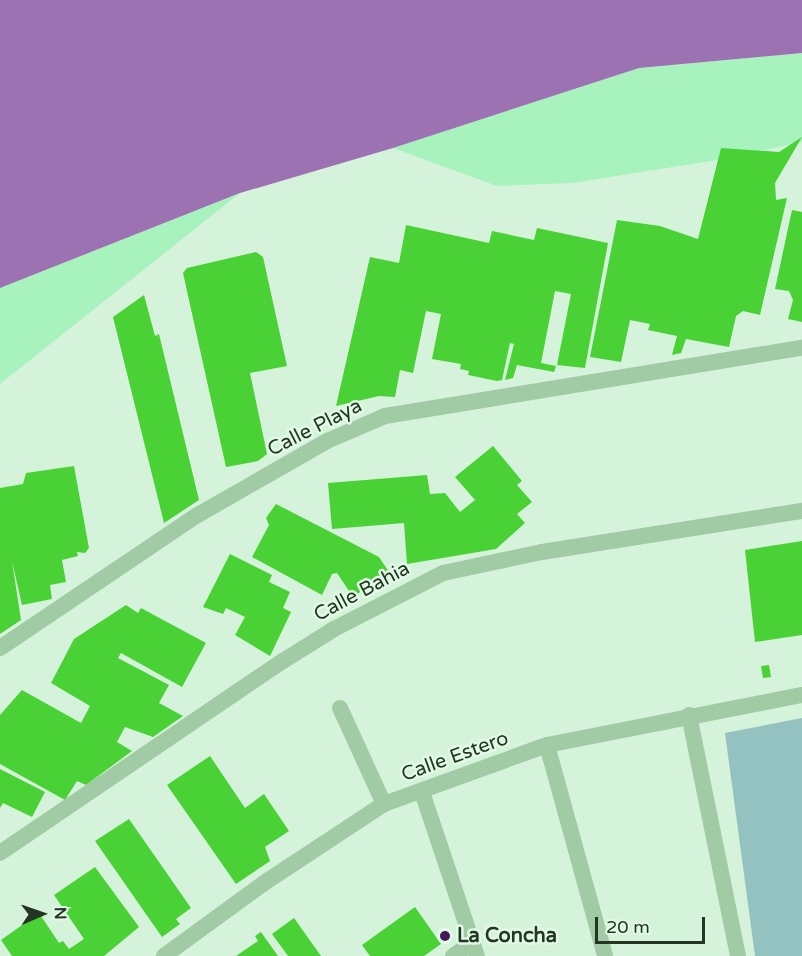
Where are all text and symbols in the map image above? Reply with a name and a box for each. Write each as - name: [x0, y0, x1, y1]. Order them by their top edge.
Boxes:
- street label: Calle Playa: [264, 394, 366, 462]
- street label: Calle Bahia: [310, 557, 414, 627]
- street label: Calle Estero: [398, 727, 512, 787]
- north arrow: [12, 884, 72, 944]
- scale bar: [598, 905, 708, 943]
- text: N: [50, 907, 70, 920]
- text: 20 m: [606, 916, 650, 938]
- place label: La Concha: [457, 924, 557, 948]
- marker: La Concha: [438, 929, 452, 943]

